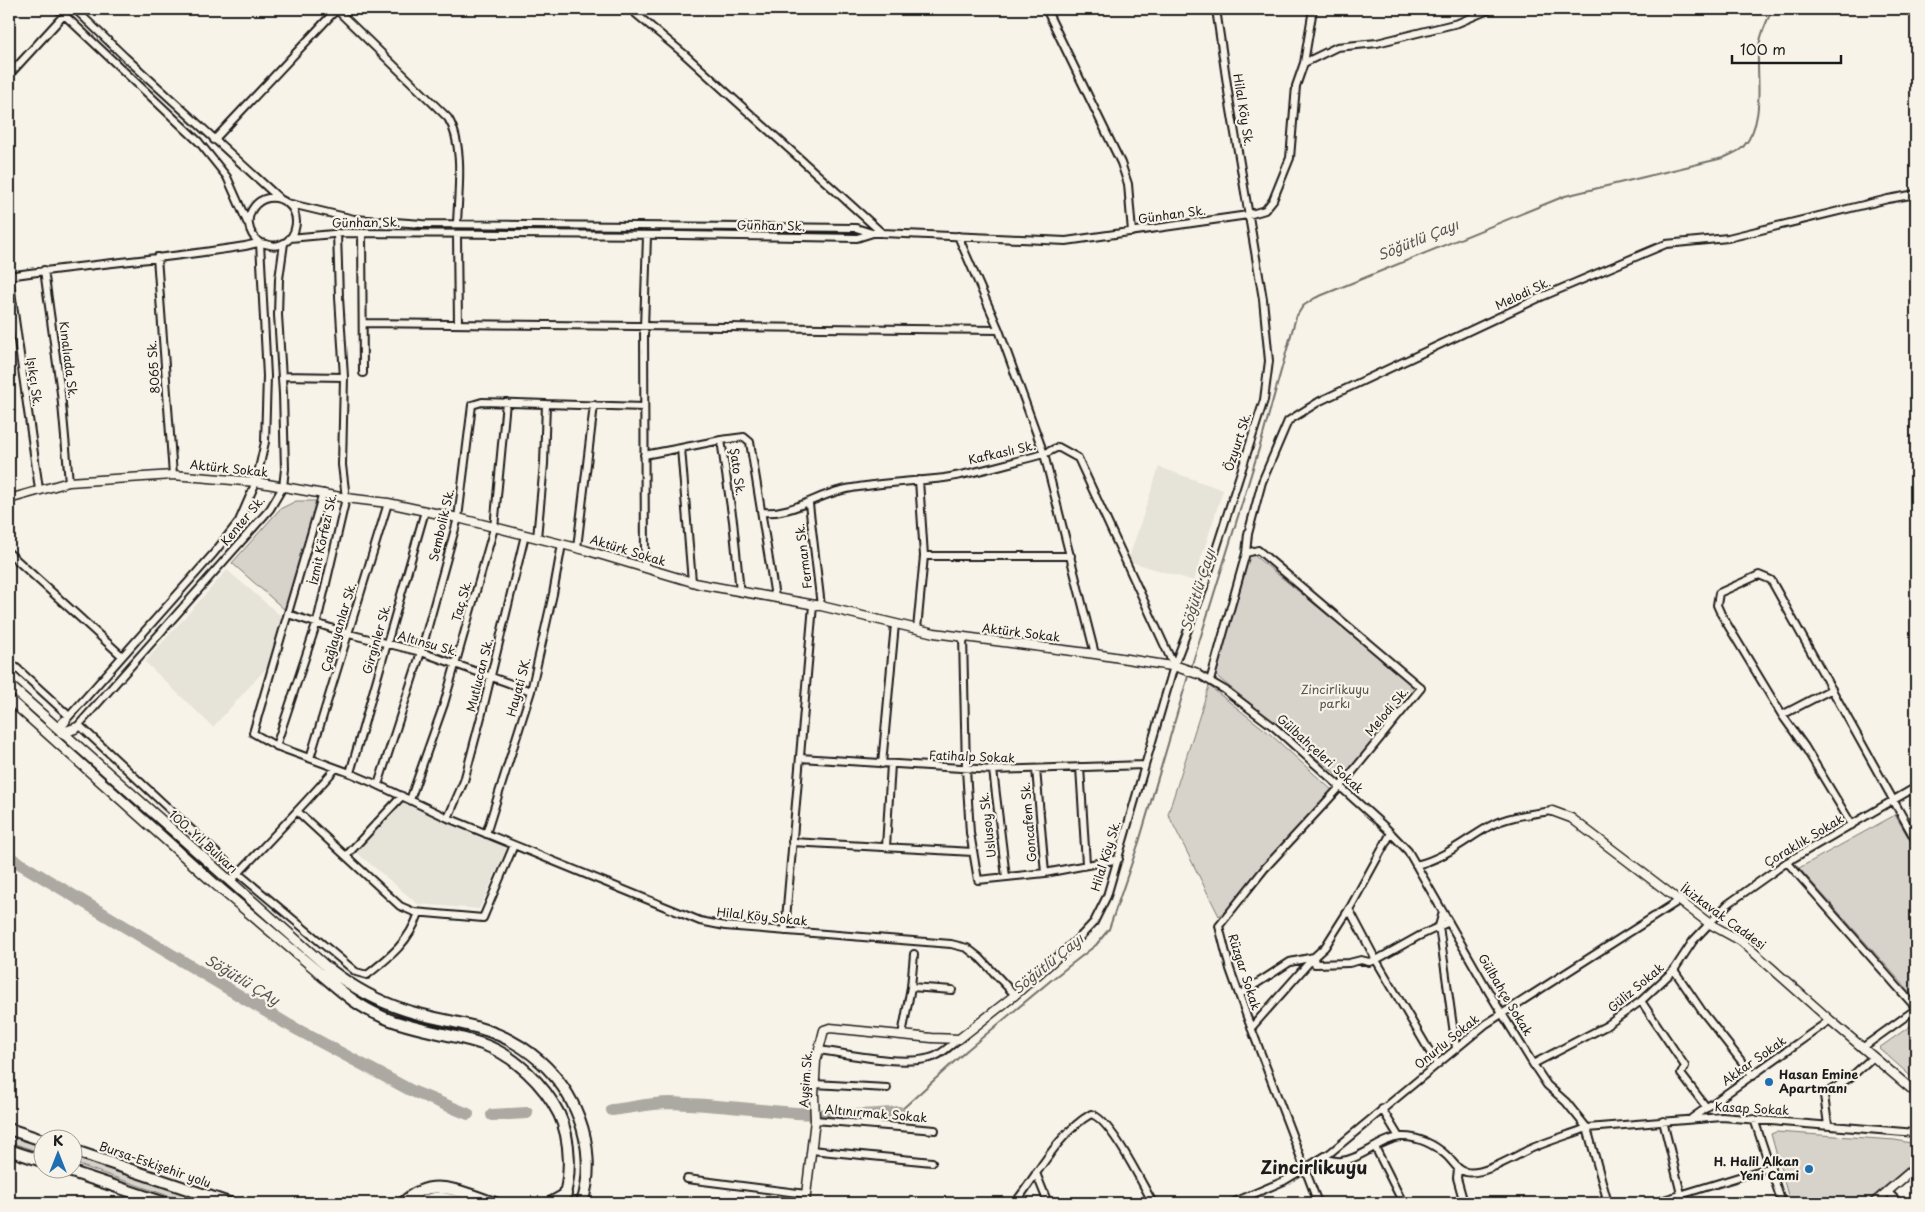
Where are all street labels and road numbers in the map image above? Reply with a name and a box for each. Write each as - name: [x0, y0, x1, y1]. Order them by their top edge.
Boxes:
- street label: Hilal Köy Sk.: [1229, 72, 1259, 148]
- street label: Günhan Sk.: [1137, 200, 1207, 228]
- street label: Günhan Sk.: [332, 212, 400, 232]
- street label: Günhan Sk.: [737, 215, 805, 235]
- street label: Melodi Sk.: [1492, 272, 1553, 314]
- street label: Kınalıada Sk.: [55, 320, 83, 400]
- street label: 8065 Sk.: [142, 340, 164, 394]
- street label: Işıkçı Sk.: [23, 356, 47, 408]
- street label: Özyurt Sk.: [1219, 410, 1255, 474]
- street label: Kafkaslı Sk.: [966, 436, 1037, 469]
- street label: Şato Sk.: [726, 447, 750, 497]
- street label: Aktürk Sokak: [189, 455, 269, 481]
- street label: Sembolik Sk.: [424, 486, 458, 563]
- street label: Kenter Sk.: [216, 491, 269, 549]
- street label: İzmit Körfezi Sk.: [303, 491, 341, 586]
- street label: Ferman Sk.: [790, 522, 816, 590]
- street label: Aktürk Sokak: [588, 530, 669, 570]
- street label: Taç Sk.: [447, 578, 476, 624]
- street label: Çağlayanlar Sk.: [316, 580, 360, 674]
- street label: Girginler Sk.: [357, 601, 395, 676]
- street label: Aktürk Sokak: [981, 618, 1061, 646]
- street label: Altınsu Sk.: [396, 626, 461, 660]
- street label: Mutlucan Sk.: [461, 636, 497, 714]
- street label: Hayati SK.: [501, 655, 535, 719]
- street label: Melodi Sk.: [1360, 683, 1412, 740]
- street label: Gülbahçeleri Sokak: [1273, 709, 1368, 797]
- street label: Fatihalp Sokak: [929, 746, 1016, 767]
- street label: Goncafem Sk.: [1016, 781, 1040, 863]
- street label: Uslusoy Sk.: [974, 791, 1000, 859]
- street label: 100. Yıl Bulvarı: [165, 805, 242, 877]
- street label: Çoraklık Sokak: [1760, 809, 1847, 871]
- street label: Hilal Köy Sk.: [1086, 818, 1124, 893]
- street label: İkizkavak Caddesi: [1677, 879, 1770, 953]
- street label: Hilal Köy Sokak: [716, 902, 809, 930]
- street label: Rüzgar Sokak: [1224, 931, 1266, 1012]
- street label: Gülbahçe Sokak: [1474, 950, 1538, 1039]
- street label: Güliz Sokak: [1603, 958, 1667, 1016]
- street label: Onurlu Sokak: [1410, 1009, 1483, 1073]
- street label: Akkar Sokak: [1717, 1031, 1790, 1089]
- street label: Ayşim Sk.: [794, 1050, 816, 1108]
- street label: Kasap Sokak: [1714, 1097, 1790, 1119]
- street label: Altınırmak Sokak: [824, 1100, 928, 1126]
- street label: Bursa-Eskişehir yolu: [97, 1136, 214, 1192]

